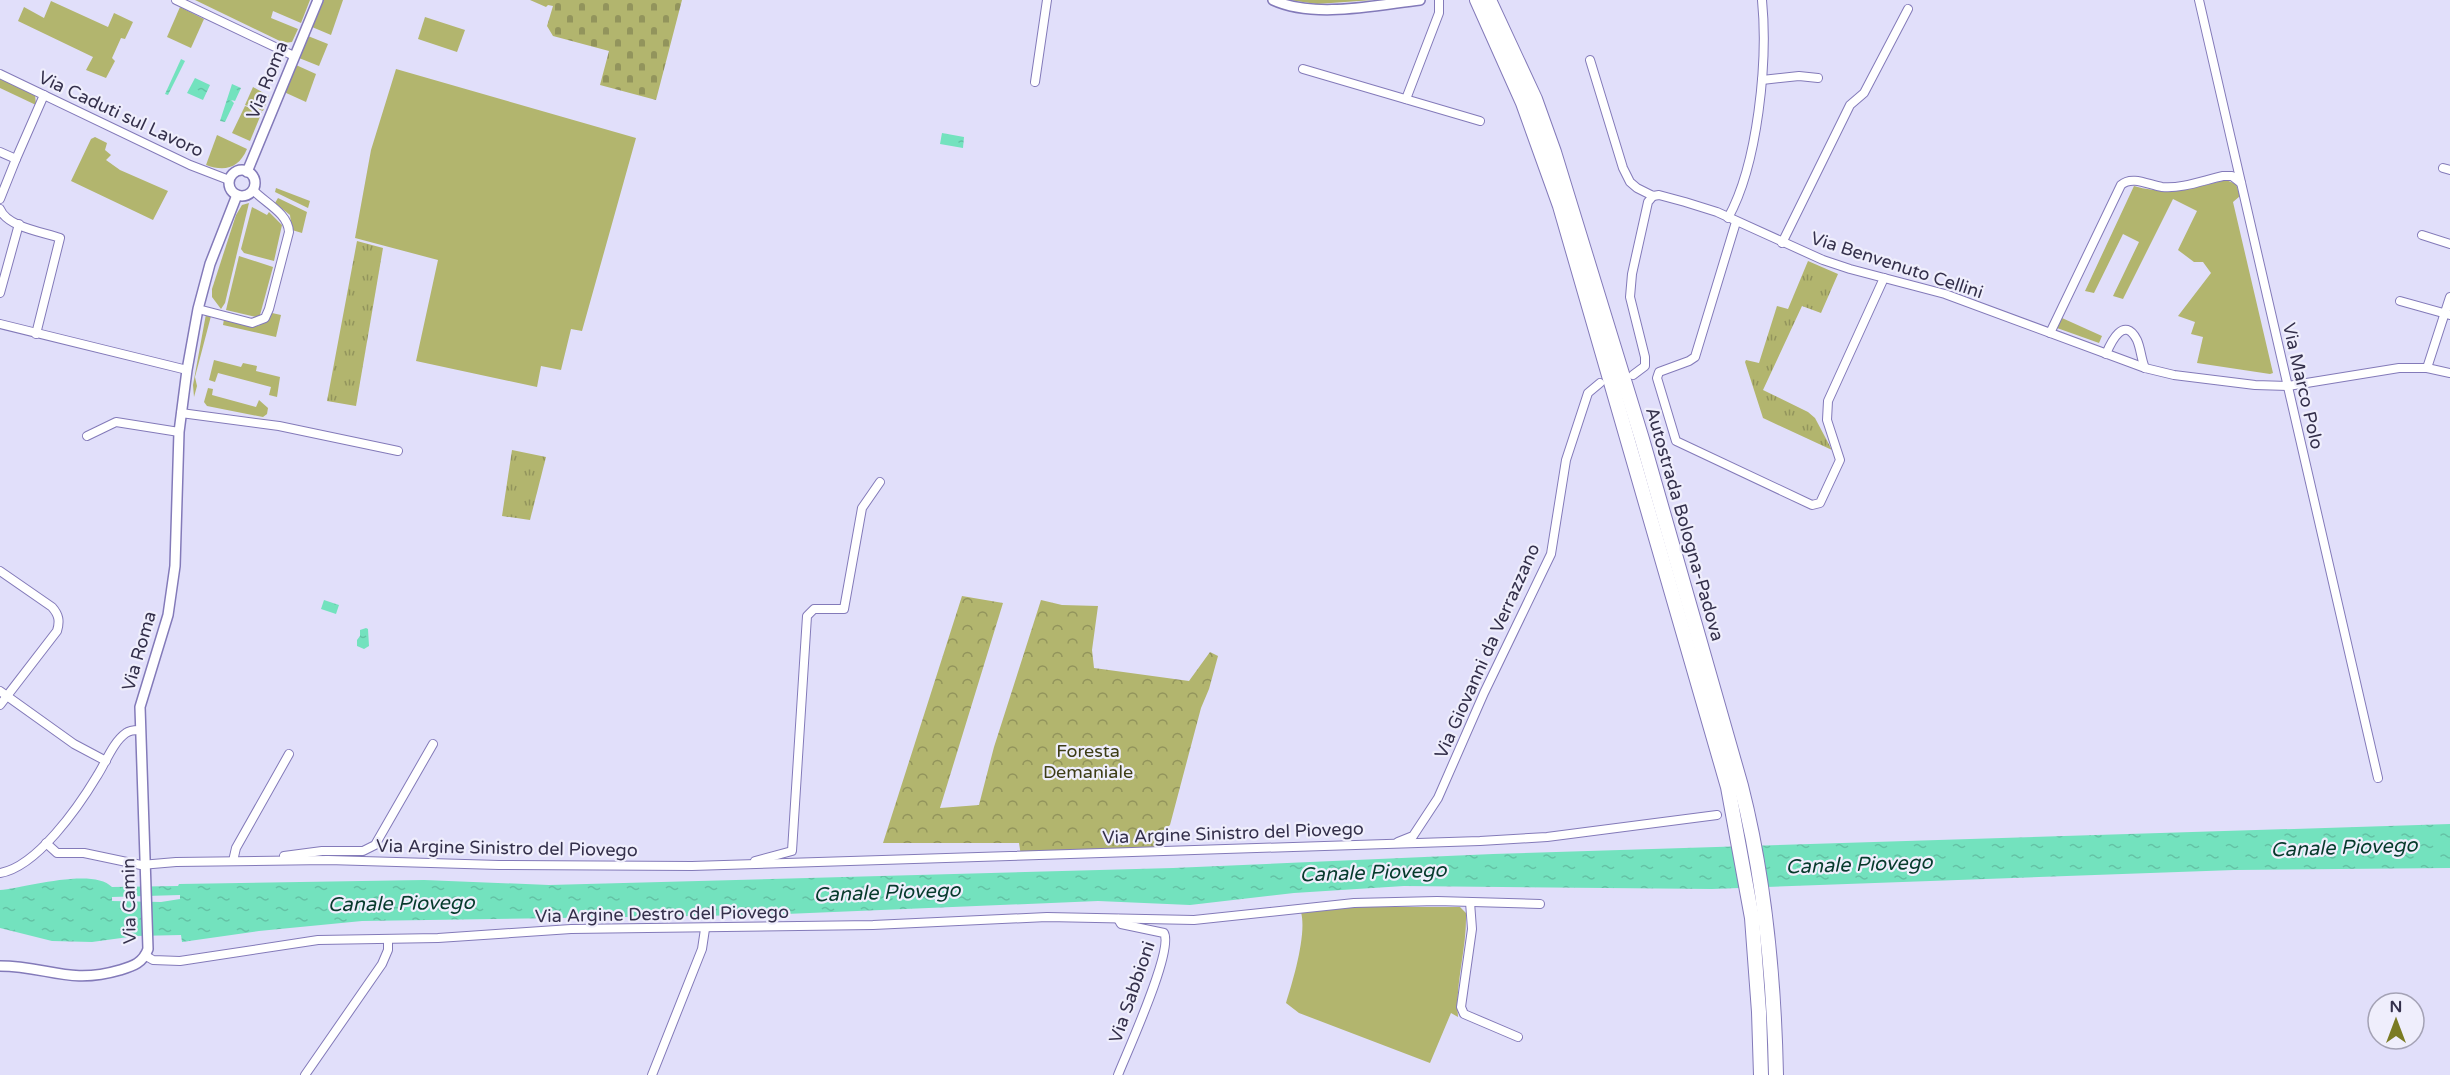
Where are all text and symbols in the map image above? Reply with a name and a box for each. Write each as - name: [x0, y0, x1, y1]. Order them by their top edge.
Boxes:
- street label: Via Roma: [241, 38, 293, 122]
- street label: Via Caduti sul Lavoro: [35, 66, 207, 162]
- street label: Via Benvenuto Cellini: [1808, 227, 1986, 303]
- street label: Via Marco Polo: [2278, 321, 2328, 451]
- street label: Autostrada Bologna-Padova: [1641, 404, 1729, 644]
- street label: Via Giovanni da Verrazzano: [1430, 540, 1544, 762]
- street label: Via Roma: [117, 609, 161, 693]
- park label: Foresta Demaniale: [1043, 740, 1133, 783]
- street label: Via Argine Sinistro del Piovego: [1102, 817, 1364, 849]
- water label: Canale Piovego: [2270, 833, 2419, 863]
- street label: Via Argine Sinistro del Piovego: [376, 835, 638, 861]
- water label: Canale Piovego: [1785, 850, 1934, 880]
- street label: Via Camin: [117, 858, 141, 944]
- water label: Canale Piovego: [1299, 858, 1448, 888]
- water label: Canale Piovego: [813, 878, 962, 908]
- water label: Canale Piovego: [327, 891, 476, 917]
- street label: Via Argine Destro del Piovego: [535, 901, 789, 927]
- street label: Via Sabbioni: [1104, 938, 1160, 1046]
- north arrow: [2366, 991, 2426, 1051]
- text: N: [2390, 997, 2402, 1017]

